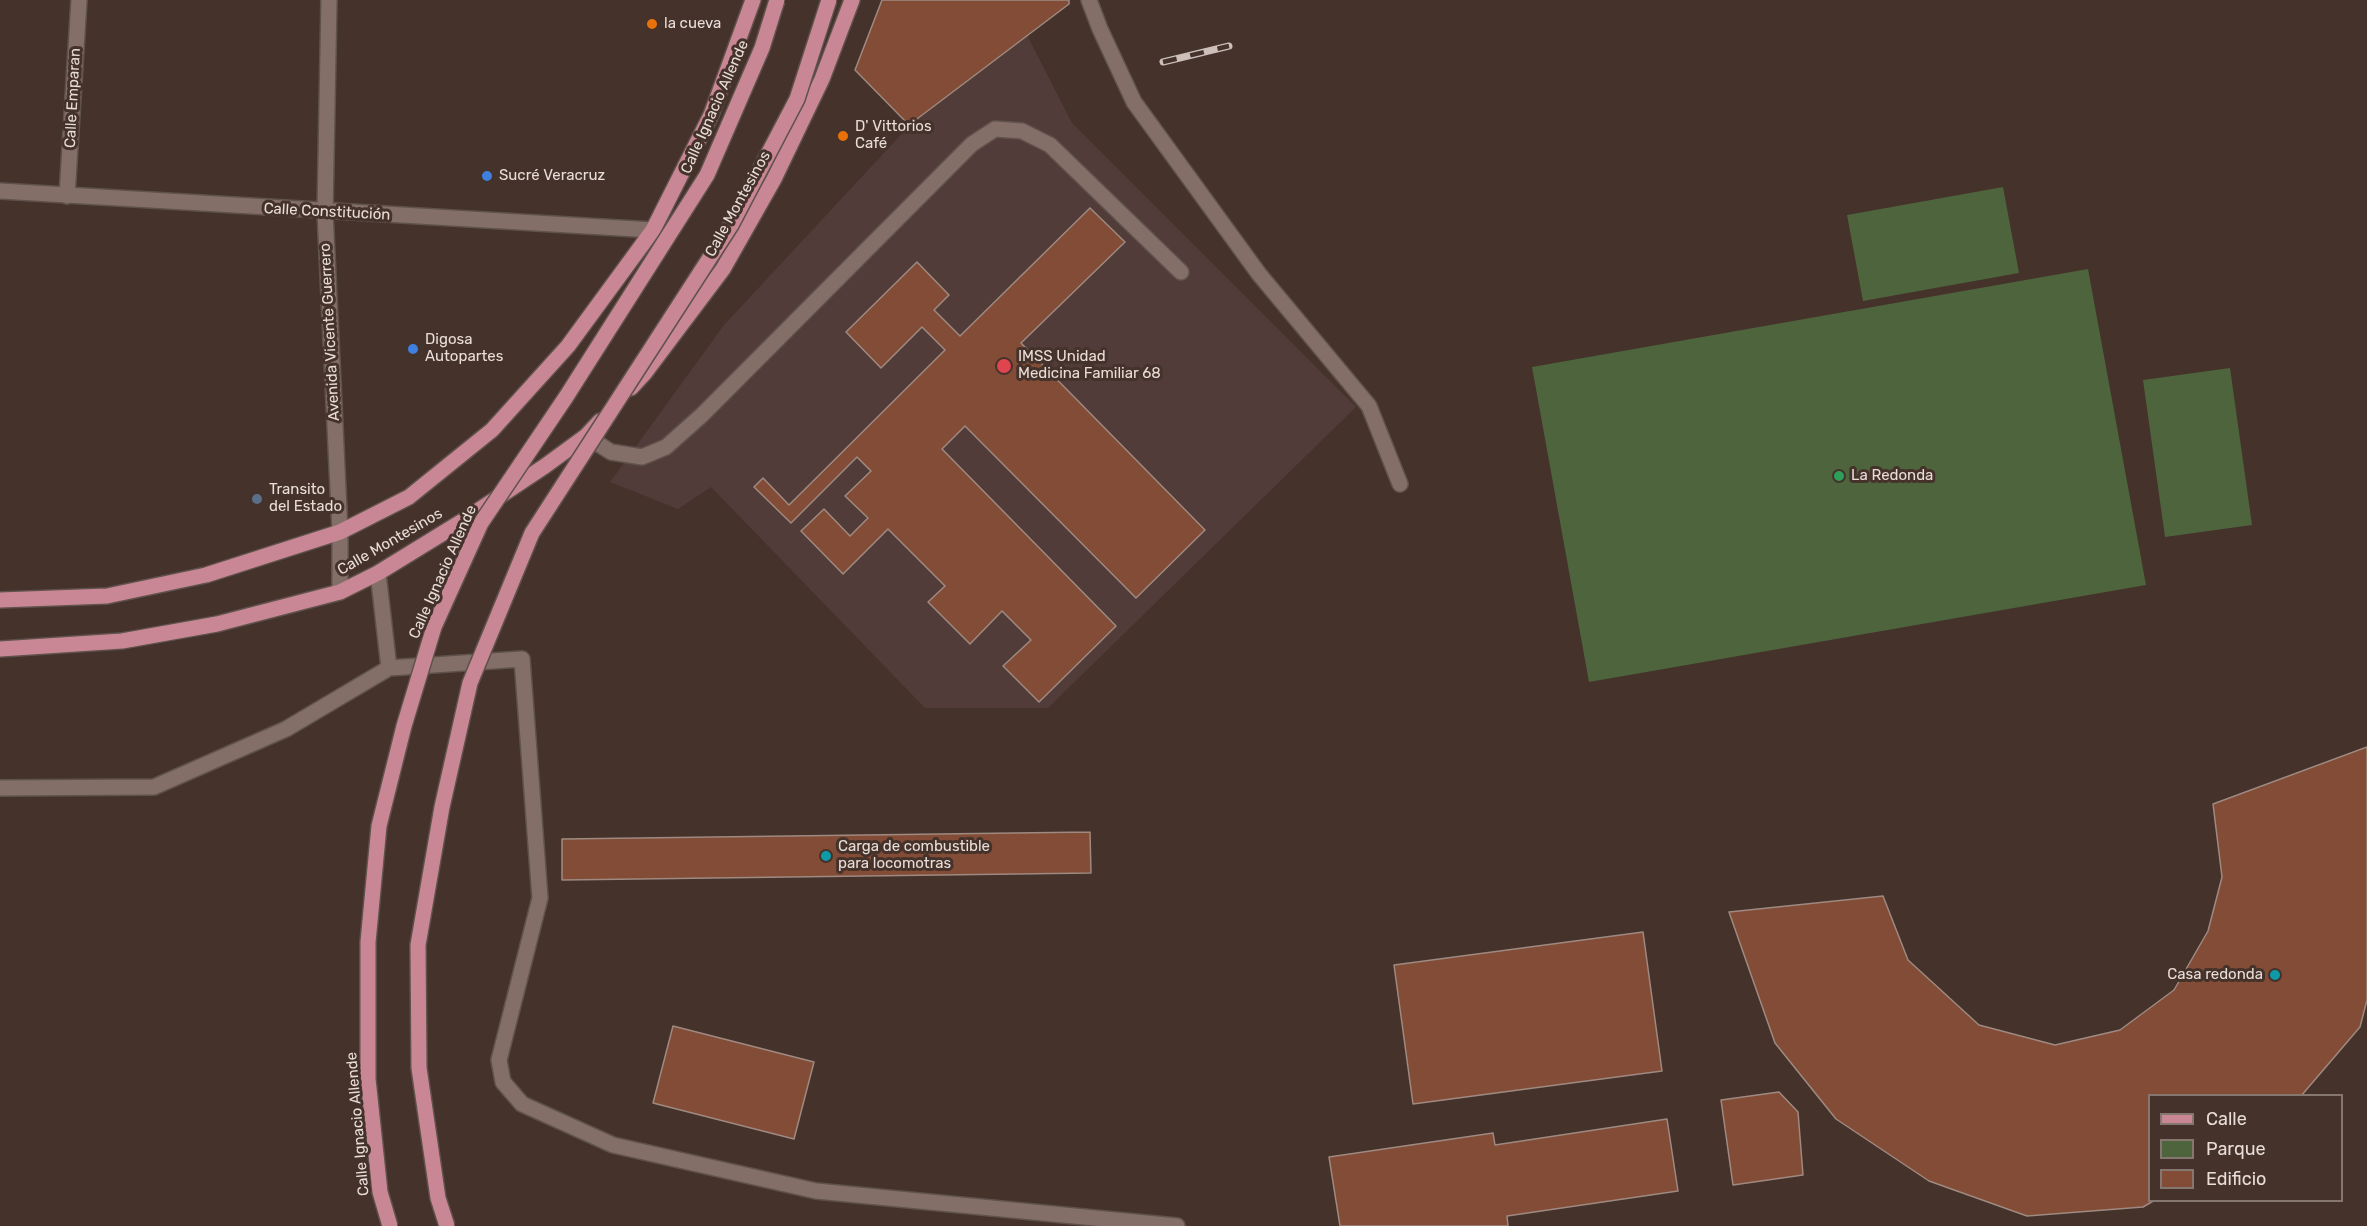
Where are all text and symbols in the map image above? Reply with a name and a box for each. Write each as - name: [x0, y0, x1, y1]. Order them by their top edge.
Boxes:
- place label: la cueva: [664, 15, 721, 33]
- marker: la cueva: [645, 17, 659, 31]
- street label: Calle Ignacio Allende: [677, 37, 753, 177]
- street label: Calle Emparan: [61, 47, 85, 149]
- place label: D' Vittorios Café: [855, 118, 932, 153]
- marker: D' Vittorios Café: [836, 129, 850, 143]
- street label: Calle Montesinos: [702, 148, 774, 260]
- place label: Sucré Veracruz: [499, 167, 605, 185]
- marker: Sucré Veracruz: [480, 169, 494, 183]
- street label: Calle Constitución: [263, 200, 391, 224]
- street label: Avenida Vicente Guerrero: [316, 243, 344, 421]
- place label: Digosa Autopartes: [425, 331, 503, 366]
- marker: Digosa Autopartes: [406, 342, 420, 356]
- place label: IMSS Unidad Medicina Familiar 68: [1018, 348, 1161, 383]
- marker: IMSS Unidad Medicina Familiar 68: [995, 357, 1013, 375]
- place label: La Redonda: [1851, 467, 1933, 485]
- marker: La Redonda: [1832, 469, 1846, 483]
- place label: Transito del Estado: [269, 481, 342, 516]
- marker: Transito del Estado: [250, 492, 264, 506]
- street label: Calle Ignacio Allende: [405, 502, 481, 642]
- street label: Calle Montesinos: [334, 505, 446, 579]
- place label: Carga de combustible para locomotras: [838, 838, 990, 873]
- marker: Carga de combustible para locomotras: [819, 849, 833, 863]
- place label: Casa redonda: [2167, 966, 2263, 984]
- marker: Casa redonda: [2268, 968, 2282, 982]
- street label: Calle Ignacio Allende: [343, 1051, 373, 1197]
- legend: [2148, 1094, 2343, 1202]
- text: Calle: [2206, 1108, 2247, 1130]
- text: Parque: [2206, 1138, 2266, 1160]
- text: Edificio: [2206, 1168, 2266, 1190]

